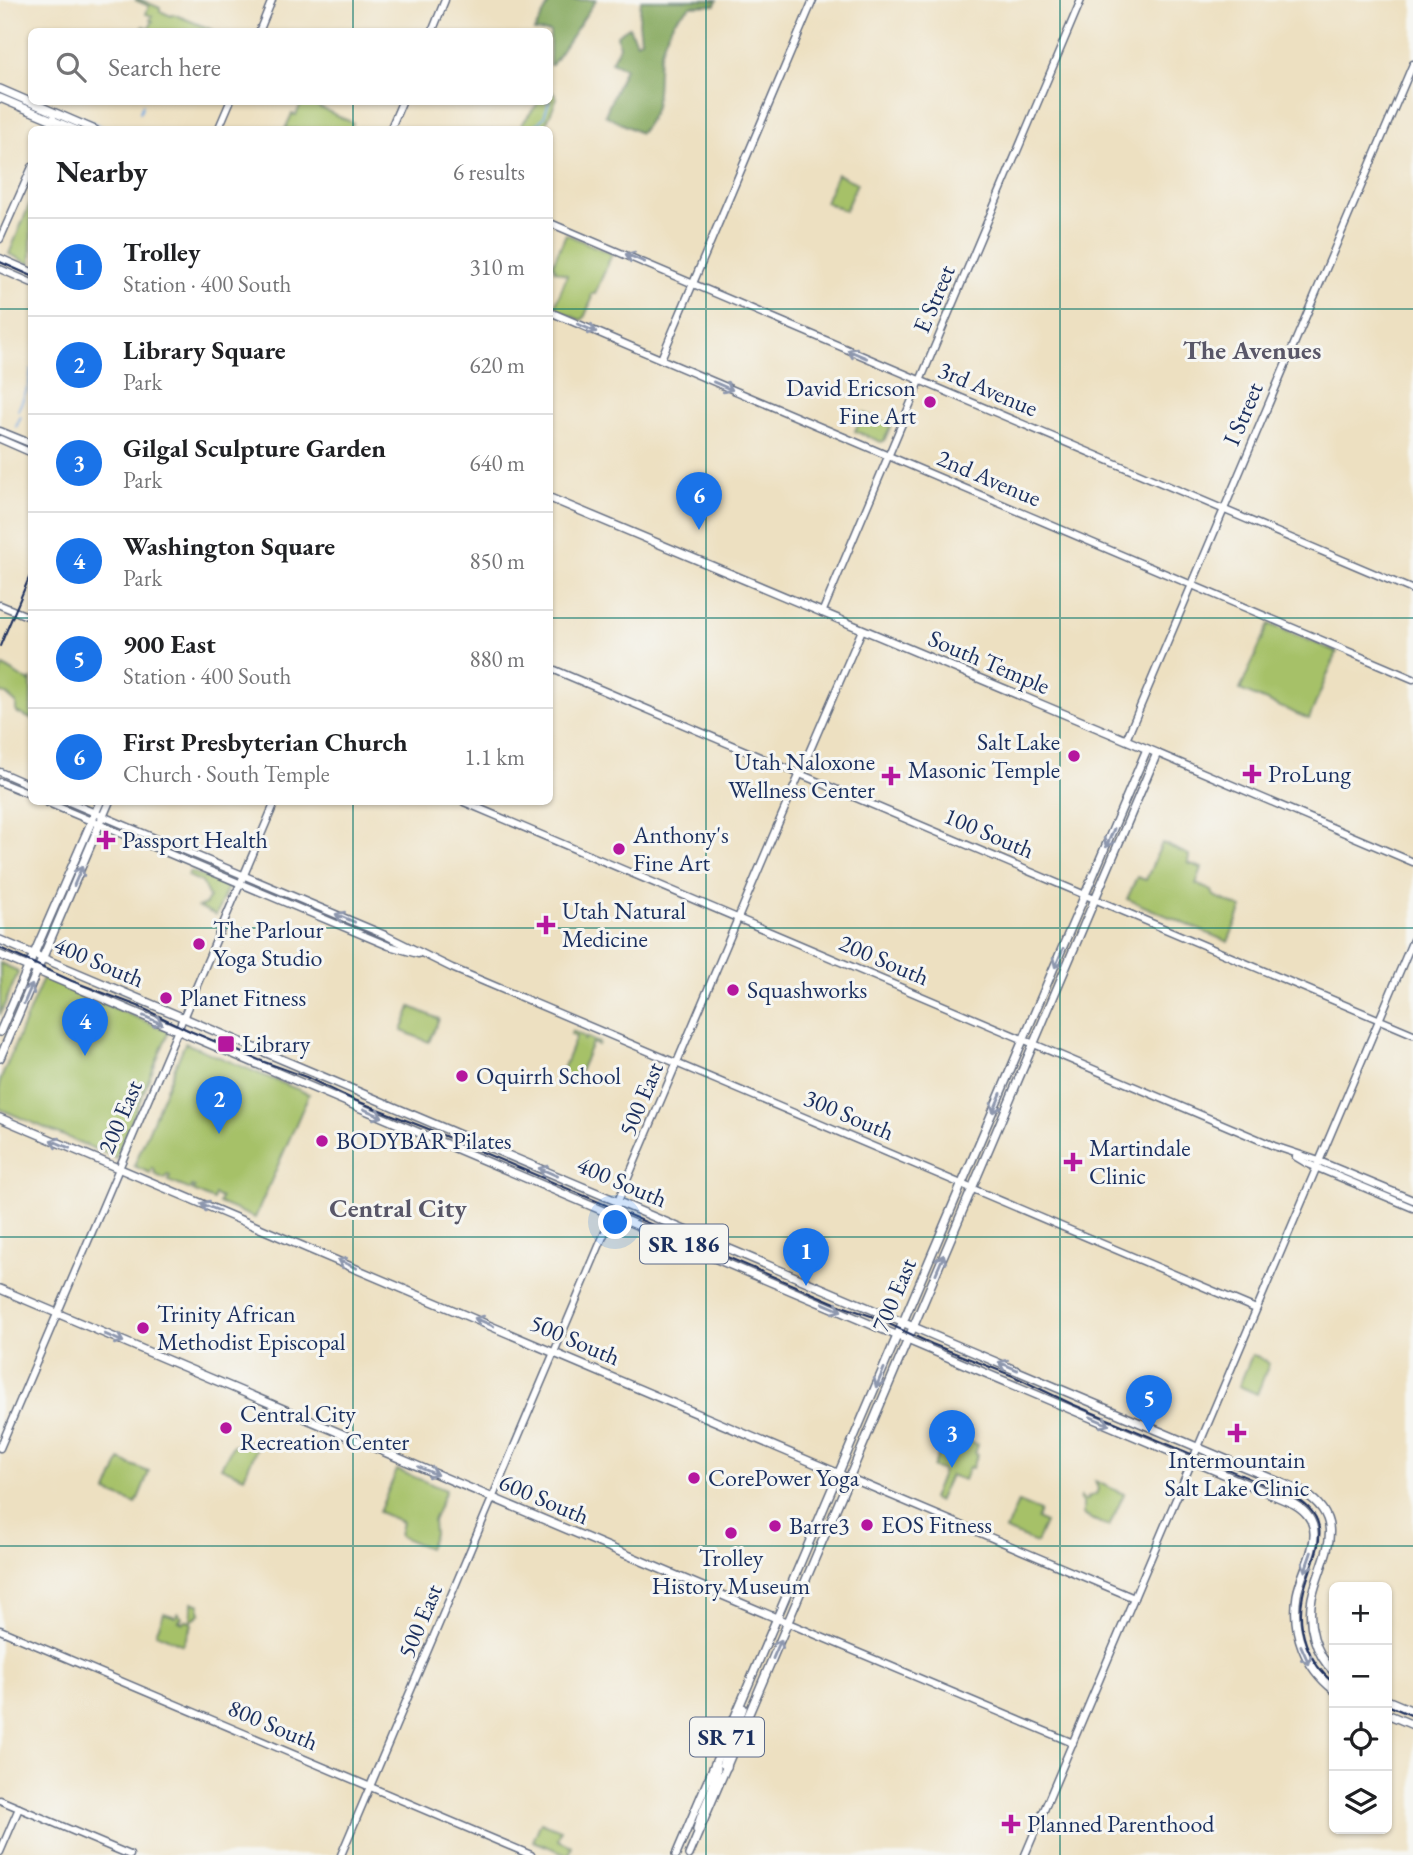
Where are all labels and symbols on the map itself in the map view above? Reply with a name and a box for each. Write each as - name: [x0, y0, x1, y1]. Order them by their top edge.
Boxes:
- one-way arrow: [624, 251, 646, 264]
- street label: E Street: [905, 260, 962, 338]
- one-way arrow: [576, 322, 598, 335]
- district label: The Avenues: [1183, 333, 1321, 367]
- one-way arrow: [847, 347, 868, 360]
- street label: 3rd Avenue: [934, 354, 1043, 423]
- place label: David Ericson Fine Art: [786, 372, 916, 431]
- street label: I Street: [1215, 377, 1270, 450]
- one-way arrow: [712, 380, 734, 393]
- marker: David Ericson Fine Art: [922, 394, 938, 410]
- street label: 2nd Avenue: [932, 442, 1046, 513]
- pin: 6: [676, 472, 722, 530]
- street label: South Temple: [924, 622, 1055, 701]
- place label: Salt Lake Masonic Temple: [908, 726, 1060, 785]
- place label: Utah Naloxone Wellness Center: [728, 746, 875, 805]
- marker: Salt Lake Masonic Temple: [1066, 748, 1082, 764]
- place label: ProLung: [1268, 758, 1351, 789]
- marker: ProLung: [1242, 764, 1262, 784]
- marker: Utah Naloxone Wellness Center: [881, 766, 901, 786]
- street label: 100 South: [939, 800, 1039, 865]
- place label: Anthony's Fine Art: [632, 819, 729, 878]
- place label: Passport Health: [122, 824, 268, 855]
- one-way arrow: [1102, 827, 1115, 848]
- marker: Passport Health: [96, 830, 116, 850]
- marker: Anthony's Fine Art: [611, 841, 627, 857]
- one-way arrow: [72, 865, 85, 887]
- place label: Utah Natural Medicine: [562, 895, 686, 954]
- one-way arrow: [335, 911, 356, 924]
- place label: The Parlour Yoga Studio: [213, 914, 324, 973]
- marker: Utah Natural Medicine: [536, 915, 556, 935]
- street label: 200 South: [834, 927, 934, 992]
- street label: 400 South: [49, 929, 149, 994]
- marker: The Parlour Yoga Studio: [191, 936, 207, 952]
- one-way arrow: [1051, 947, 1064, 968]
- place label: Squashworks: [747, 974, 867, 1005]
- place label: Planet Fitness: [180, 982, 306, 1013]
- marker: Squashworks: [725, 982, 741, 998]
- one-way arrow: [22, 983, 35, 1005]
- marker: Planet Fitness: [158, 990, 174, 1006]
- pin: 4: [62, 998, 108, 1056]
- one-way arrow: [142, 1015, 164, 1028]
- place label: Library: [242, 1028, 311, 1059]
- marker: Library: [216, 1034, 236, 1054]
- street label: 500 East: [611, 1057, 670, 1140]
- place label: Oquirrh School: [476, 1060, 621, 1091]
- marker: Oquirrh School: [454, 1068, 470, 1084]
- street label: 200 East: [90, 1075, 149, 1158]
- pin: 2: [196, 1076, 242, 1134]
- street label: 300 South: [799, 1082, 899, 1147]
- one-way arrow: [990, 1092, 1003, 1113]
- one-way arrow: [362, 1107, 384, 1120]
- place label: BODYBAR Pilates: [336, 1125, 512, 1156]
- place label: Martindale Clinic: [1089, 1132, 1191, 1191]
- marker: BODYBAR Pilates: [314, 1133, 330, 1149]
- one-way arrow: [49, 1137, 71, 1150]
- street label: 400 South: [572, 1149, 672, 1214]
- marker: Martindale Clinic: [1063, 1152, 1083, 1172]
- one-way arrow: [537, 1164, 559, 1177]
- district label: Central City: [329, 1191, 467, 1225]
- one-way arrow: [200, 1200, 222, 1213]
- your location: [598, 1205, 632, 1239]
- road number: SR 186: [640, 1224, 728, 1264]
- pin: 1: [783, 1228, 829, 1286]
- street label: 700 East: [864, 1253, 923, 1336]
- one-way arrow: [934, 1253, 947, 1275]
- one-way arrow: [336, 1257, 358, 1270]
- place label: Trinity African Methodist Episcopal: [157, 1298, 346, 1357]
- one-way arrow: [820, 1302, 842, 1315]
- street label: 500 South: [525, 1307, 625, 1372]
- one-way arrow: [473, 1315, 495, 1328]
- marker: Trinity African Methodist Episcopal: [135, 1320, 151, 1336]
- one-way arrow: [103, 1332, 124, 1345]
- one-way arrow: [997, 1359, 1019, 1372]
- one-way arrow: [872, 1366, 885, 1388]
- pin: 5: [1126, 1375, 1172, 1433]
- place label: Central City Recreation Center: [240, 1398, 409, 1457]
- pin: 3: [929, 1410, 975, 1468]
- one-way arrow: [1089, 1415, 1110, 1428]
- marker: Central City Recreation Center: [218, 1420, 234, 1436]
- marker: Intermountain Salt Lake Clinic: [1227, 1423, 1247, 1443]
- place label: Intermountain Salt Lake Clinic: [1165, 1444, 1309, 1503]
- place label: CorePower Yoga: [708, 1462, 860, 1493]
- one-way arrow: [417, 1465, 438, 1478]
- street label: 600 South: [494, 1466, 594, 1531]
- marker: CorePower Yoga: [686, 1470, 702, 1486]
- place label: EOS Fitness: [881, 1509, 992, 1540]
- place label: Barre3: [789, 1510, 850, 1541]
- marker: EOS Fitness: [859, 1517, 875, 1533]
- marker: Barre3: [767, 1518, 783, 1534]
- marker: Trolley History Museum: [723, 1525, 739, 1541]
- place label: Trolley History Museum: [652, 1542, 811, 1601]
- one-way arrow: [1301, 1550, 1313, 1572]
- street label: 500 East: [390, 1579, 449, 1662]
- one-way arrow: [771, 1639, 784, 1660]
- one-way arrow: [1299, 1644, 1312, 1665]
- street label: 800 South: [223, 1692, 323, 1757]
- road number: SR 71: [690, 1718, 764, 1756]
- place label: Planned Parenthood: [1027, 1808, 1215, 1839]
- marker: Planned Parenthood: [1001, 1814, 1021, 1834]

